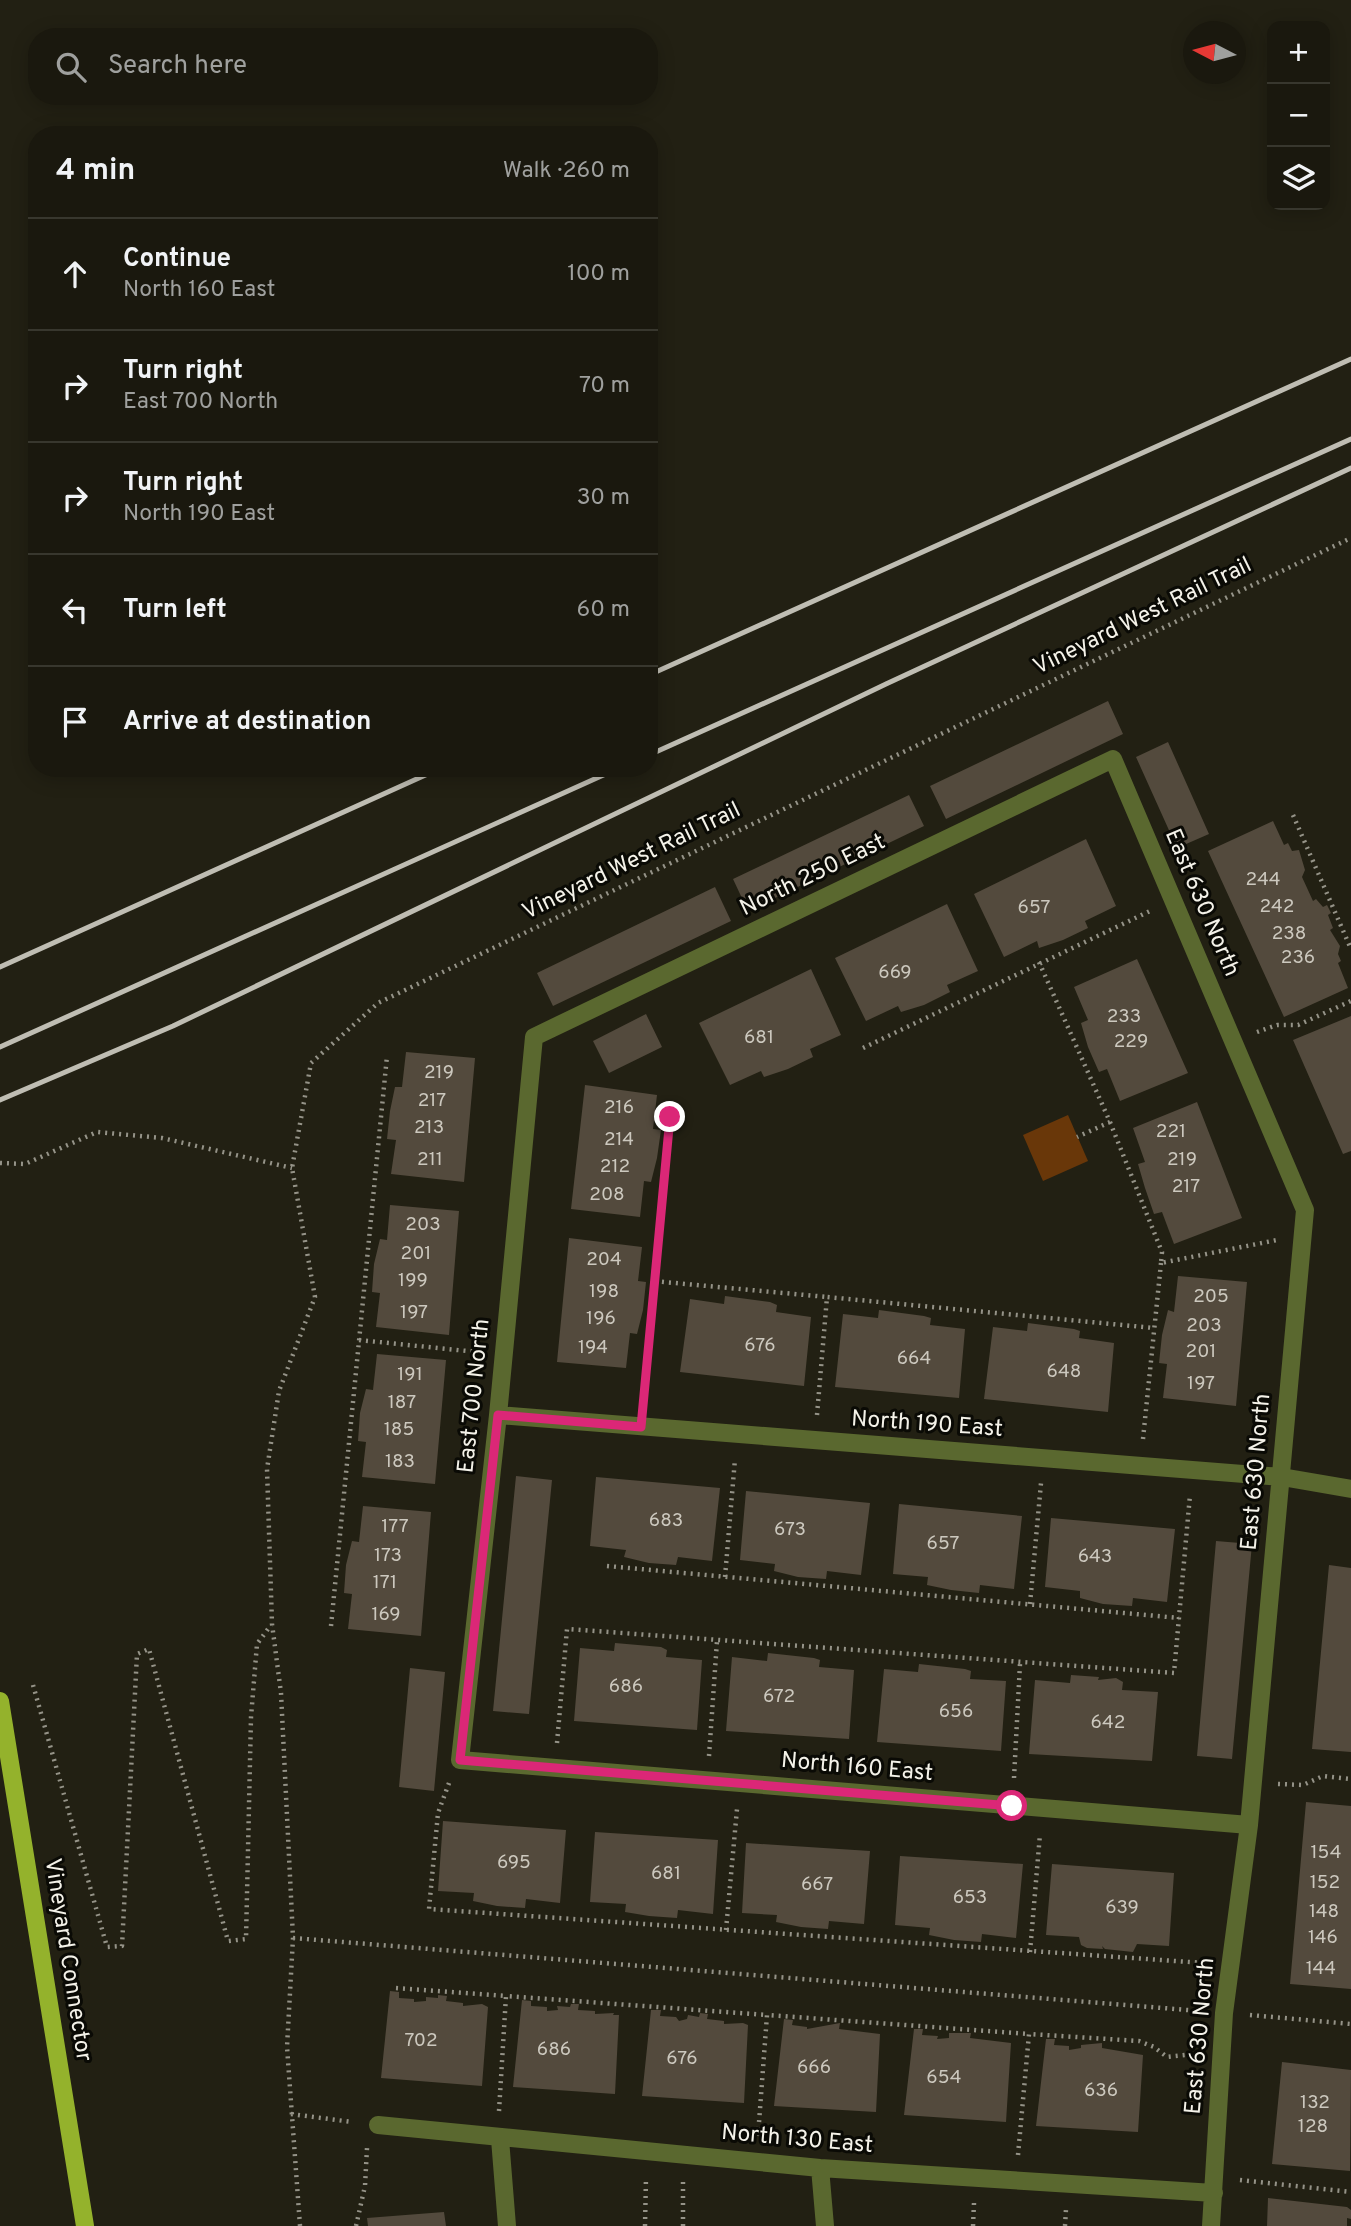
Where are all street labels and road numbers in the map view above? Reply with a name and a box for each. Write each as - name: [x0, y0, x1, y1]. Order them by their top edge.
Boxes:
- street label: Vineyard West Rail Trail: [1029, 551, 1257, 683]
- street label: Vineyard West Rail Trail: [518, 796, 746, 928]
- street label: East 630 North: [1157, 825, 1245, 981]
- street label: North 250 East: [735, 828, 891, 924]
- street label: East 700 North: [452, 1317, 498, 1475]
- street label: East 630 North: [1236, 1392, 1278, 1552]
- street label: North 190 East: [850, 1405, 1004, 1445]
- street label: North 160 East: [780, 1747, 934, 1789]
- street label: Vineyard Connector: [37, 1856, 97, 2064]
- street label: East 630 North: [1180, 1956, 1222, 2116]
- street label: North 130 East: [720, 2119, 874, 2161]

